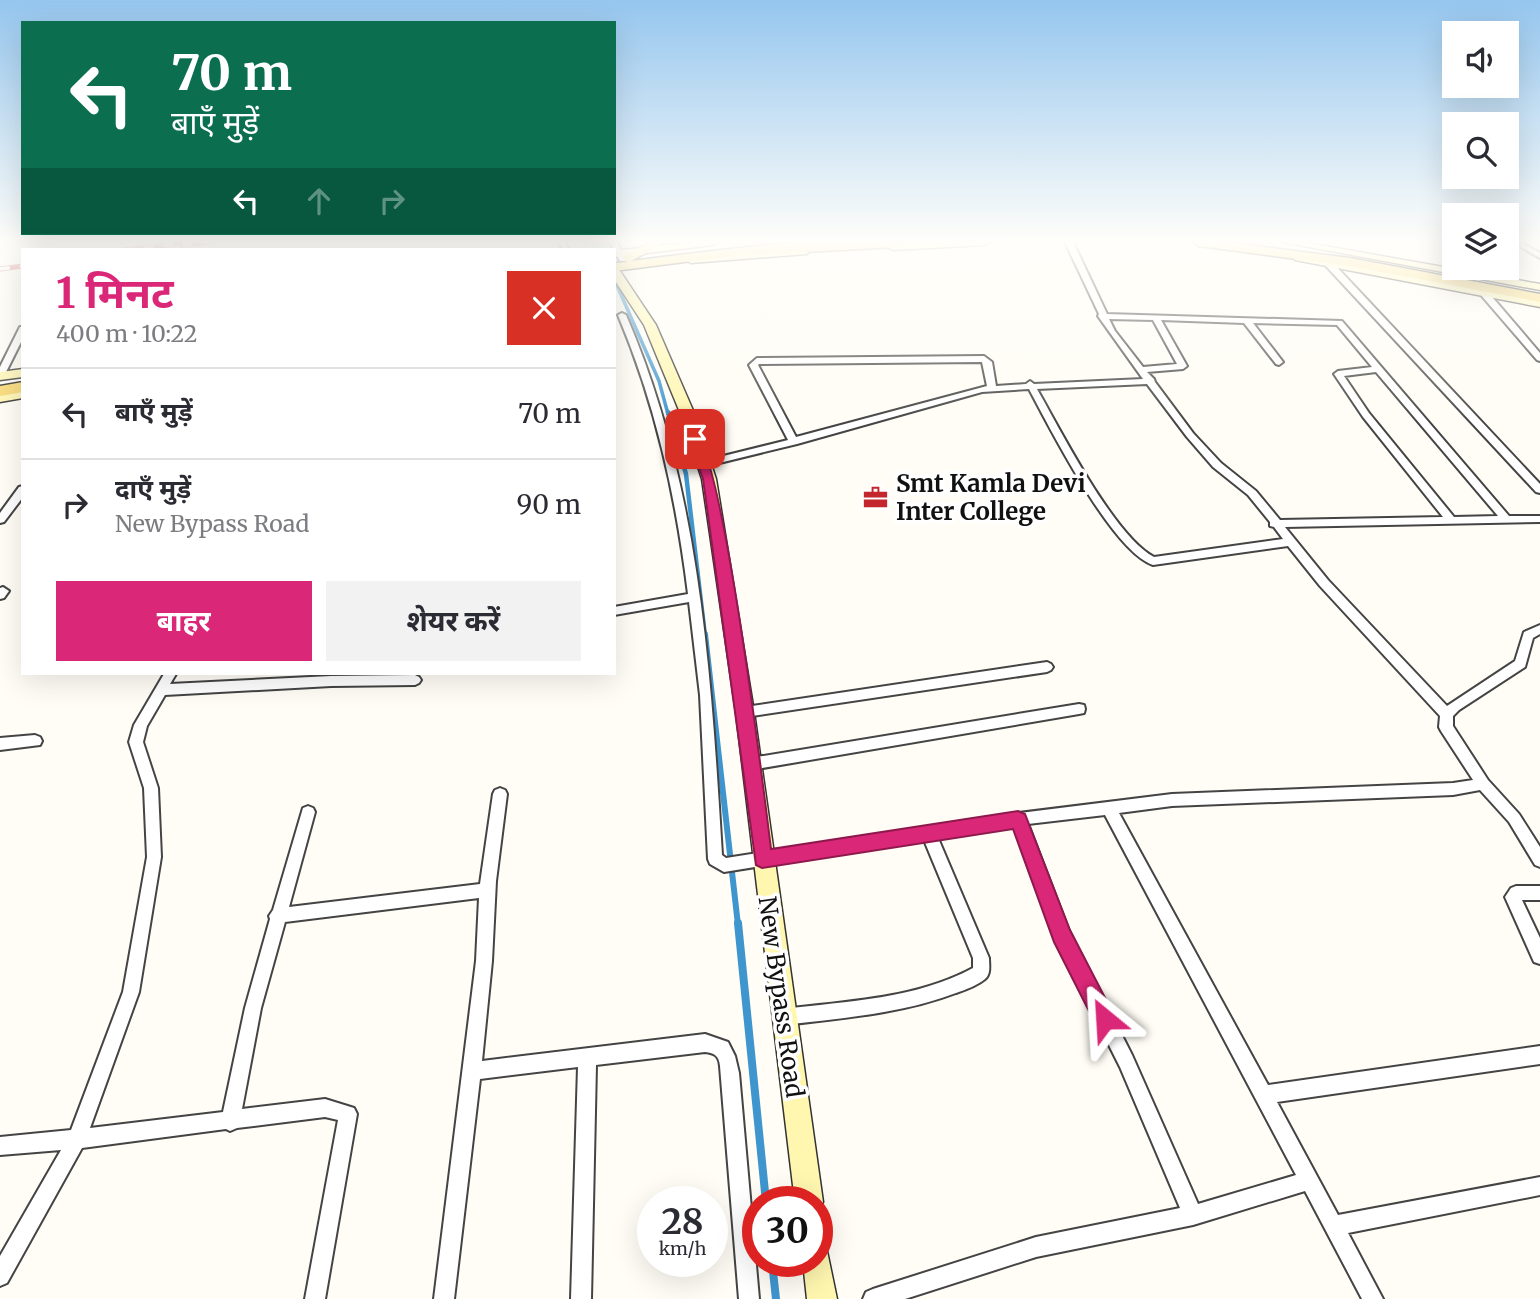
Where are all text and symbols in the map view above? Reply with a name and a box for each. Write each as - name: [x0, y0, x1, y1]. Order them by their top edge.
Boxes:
- map controls: [1442, 21, 1519, 280]
- button: sound: [1442, 21, 1519, 98]
- text: 70 m: [171, 42, 292, 103]
- icon: left: [56, 49, 147, 140]
- text: बाएँ मुड़ें: [171, 103, 259, 143]
- button: search: [1442, 112, 1519, 189]
- icon: left: [227, 182, 265, 220]
- icon: ahead: [300, 182, 338, 220]
- icon: right: [373, 182, 411, 220]
- button: layers: [1442, 203, 1519, 280]
- text: 1 मिनट: [56, 267, 174, 319]
- button: close: [507, 271, 581, 345]
- text: 400 m · 10:22: [56, 319, 198, 348]
- icon: left: [56, 395, 94, 433]
- text: बाएँ मुड़ें: [115, 395, 192, 428]
- text: 70 m: [518, 397, 581, 430]
- pin: [665, 409, 725, 469]
- icon: arrive: [676, 420, 714, 458]
- place label: Smt Kamla Devi Inter College: [896, 468, 1086, 527]
- text: दाएँ मुड़ें: [115, 472, 191, 505]
- office icon: Smt Kamla Devi Inter College: [862, 483, 890, 511]
- icon: right: [56, 486, 94, 524]
- text: 90 m: [517, 488, 581, 521]
- text: New Bypass Road: [115, 509, 309, 538]
- button: बाहर: [56, 581, 312, 661]
- button: शेयर करें: [326, 581, 581, 661]
- street label: New Bypass Road: [752, 894, 810, 1100]
- position arrow: [1068, 982, 1142, 1056]
- speed limit sign: 30: [742, 1186, 833, 1277]
- text: 28: [661, 1200, 704, 1244]
- text: km/h: [659, 1237, 706, 1260]

